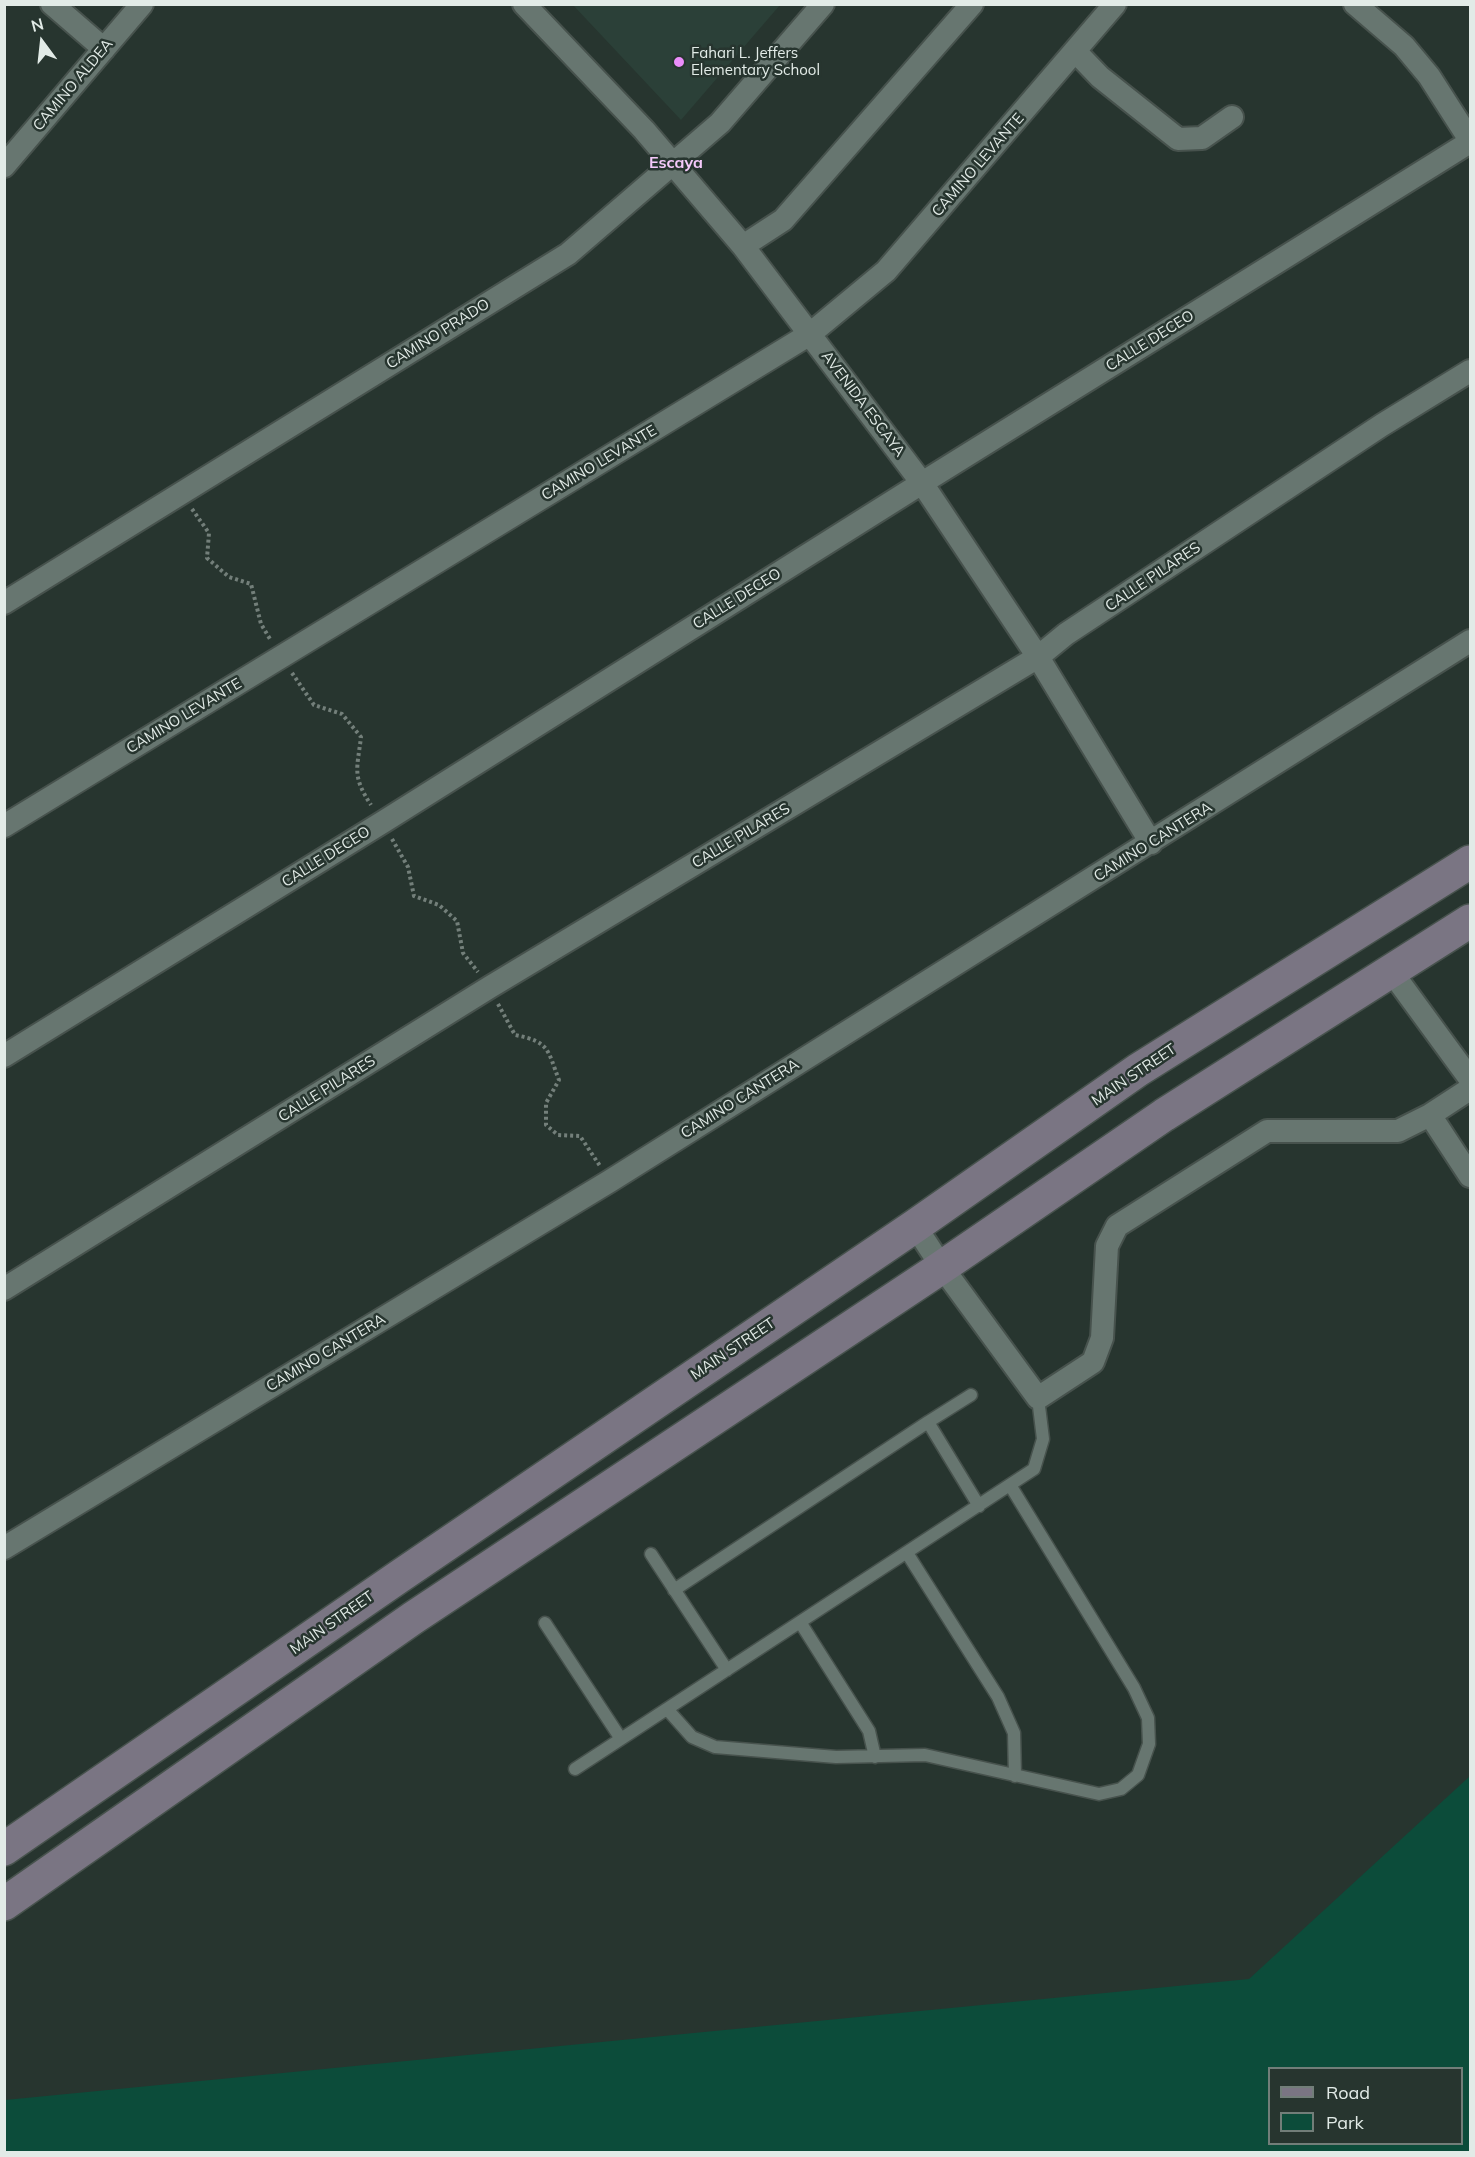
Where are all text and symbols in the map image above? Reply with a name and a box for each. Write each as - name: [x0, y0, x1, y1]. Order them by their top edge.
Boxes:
- north arrow: [12, 12, 72, 72]
- text: N: [29, 13, 46, 36]
- street label: CAMINO ALDEA: [29, 35, 117, 135]
- place label: Fahari L. Jeffers Elementary School: [691, 44, 820, 79]
- marker: Fahari L. Jeffers Elementary School: [672, 55, 686, 69]
- street label: CAMINO LEVANTE: [928, 110, 1028, 220]
- district label: Escaya: [649, 153, 703, 173]
- street label: CAMINO PRADO: [383, 295, 493, 373]
- street label: CALLE DECEO: [1103, 307, 1197, 375]
- street label: AVENIDA ESCAYA: [817, 348, 909, 460]
- street label: CAMINO LEVANTE: [538, 422, 660, 504]
- street label: CALLE PILARES: [1102, 538, 1204, 616]
- street label: CALLE DECEO: [690, 565, 784, 633]
- street label: CAMINO LEVANTE: [123, 675, 245, 757]
- street label: CAMINO CANTERA: [1091, 798, 1215, 886]
- street label: CALLE PILARES: [689, 800, 793, 872]
- street label: CALLE DECEO: [279, 823, 373, 891]
- street label: MAIN STREET: [1088, 1040, 1180, 1110]
- street label: CALLE PILARES: [275, 1052, 379, 1126]
- street label: CAMINO CANTERA: [678, 1055, 802, 1143]
- street label: CAMINO CANTERA: [263, 1310, 389, 1396]
- street label: MAIN STREET: [687, 1314, 779, 1384]
- street label: MAIN STREET: [287, 1588, 377, 1658]
- legend: [1268, 2067, 1463, 2145]
- text: Road: [1326, 2081, 1370, 2104]
- text: Park: [1326, 2111, 1364, 2134]

